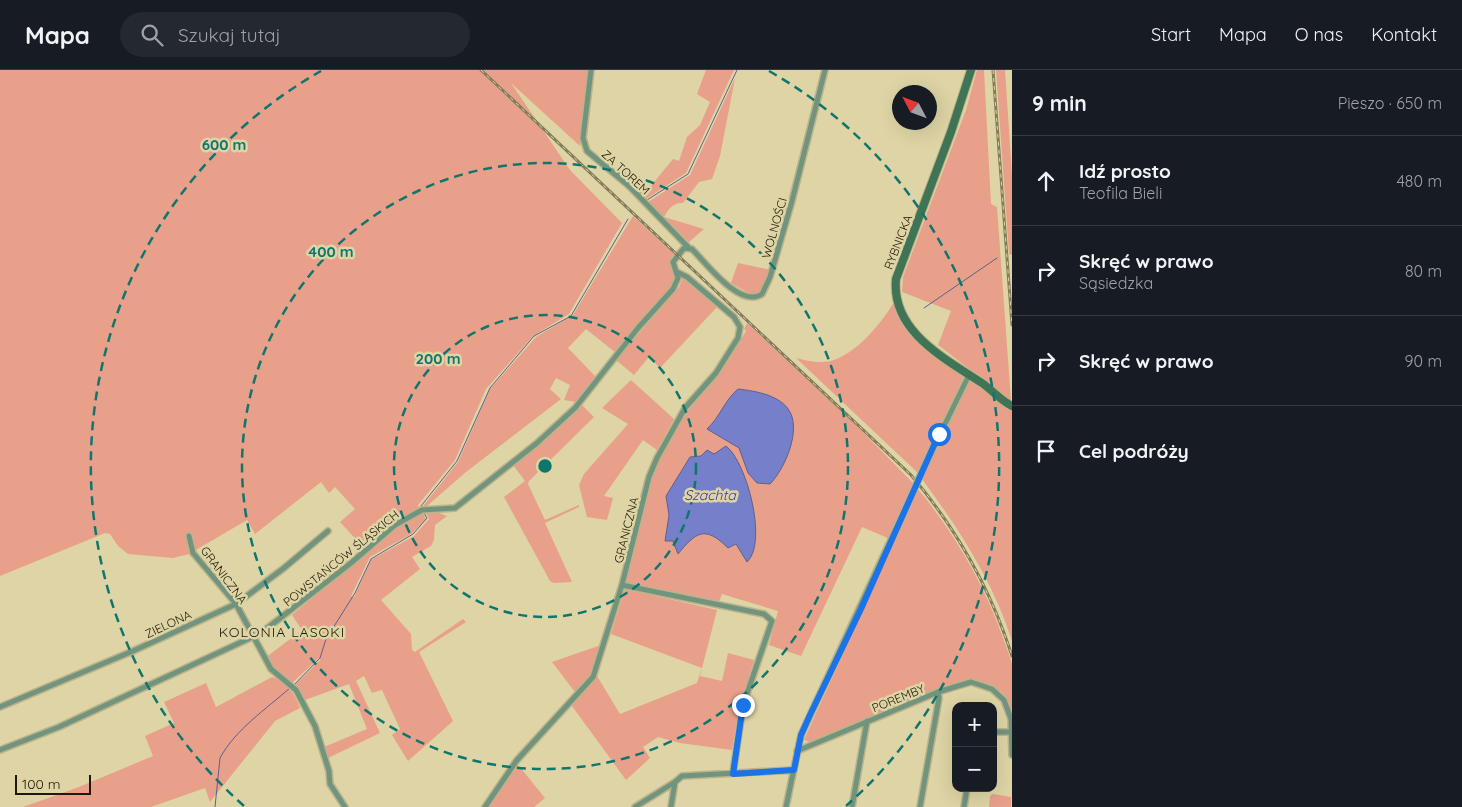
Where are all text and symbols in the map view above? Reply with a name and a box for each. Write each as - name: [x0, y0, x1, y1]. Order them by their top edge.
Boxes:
- search box: [120, 12, 470, 57]
- text: Mapa: [25, 20, 90, 50]
- icon: search: [138, 21, 166, 49]
- text: Szukaj tutaj: [178, 23, 281, 47]
- text: Start: [1151, 23, 1191, 46]
- text: Mapa: [1219, 23, 1267, 46]
- text: O nas: [1295, 23, 1343, 46]
- text: Kontakt: [1371, 23, 1437, 46]
- north arrow: [892, 85, 937, 130]
- text: 9 min: [1032, 90, 1087, 116]
- text: Pieszo · 650 m: [1338, 93, 1442, 113]
- text: 600 m: [202, 135, 246, 154]
- street label: ZA TOREM: [599, 146, 653, 198]
- text: Idź prosto: [1079, 159, 1171, 183]
- icon: ahead: [1032, 167, 1060, 195]
- text: 480 m: [1396, 171, 1442, 191]
- text: Teofila Bieli: [1079, 183, 1162, 203]
- street label: WOLNOŚCI: [758, 196, 790, 260]
- street label: RYBNICKA: [881, 212, 915, 272]
- text: 400 m: [308, 242, 354, 261]
- text: Skręć w prawo: [1079, 249, 1214, 273]
- icon: right: [1032, 257, 1060, 285]
- text: 80 m: [1405, 261, 1442, 281]
- text: Sąsiedzka: [1079, 273, 1153, 293]
- icon: right: [1032, 347, 1060, 375]
- text: 200 m: [416, 349, 461, 368]
- text: Skręć w prawo: [1079, 349, 1214, 373]
- text: 90 m: [1405, 351, 1442, 371]
- route start: [928, 423, 951, 446]
- icon: arrive: [1032, 437, 1060, 465]
- text: Cel podróży: [1079, 439, 1189, 463]
- centre of rings: [536, 457, 554, 475]
- water label: Szachta: [684, 486, 737, 504]
- street label: GRANICZNA: [611, 495, 642, 565]
- street label: POWSTAŃCÓW ŚLĄSKICH: [280, 507, 402, 609]
- street label: GRANICZNA: [198, 543, 251, 607]
- street label: ZIELONA: [142, 607, 194, 641]
- district label: KOLONIA LASOKI: [219, 623, 345, 641]
- street label: POREMBY: [870, 681, 927, 715]
- route end: [732, 694, 755, 717]
- map controls: [952, 702, 997, 792]
- button: +: [952, 702, 997, 747]
- button: −: [952, 747, 997, 792]
- scale bar: [15, 772, 91, 795]
- text: 100 m: [22, 775, 60, 793]

